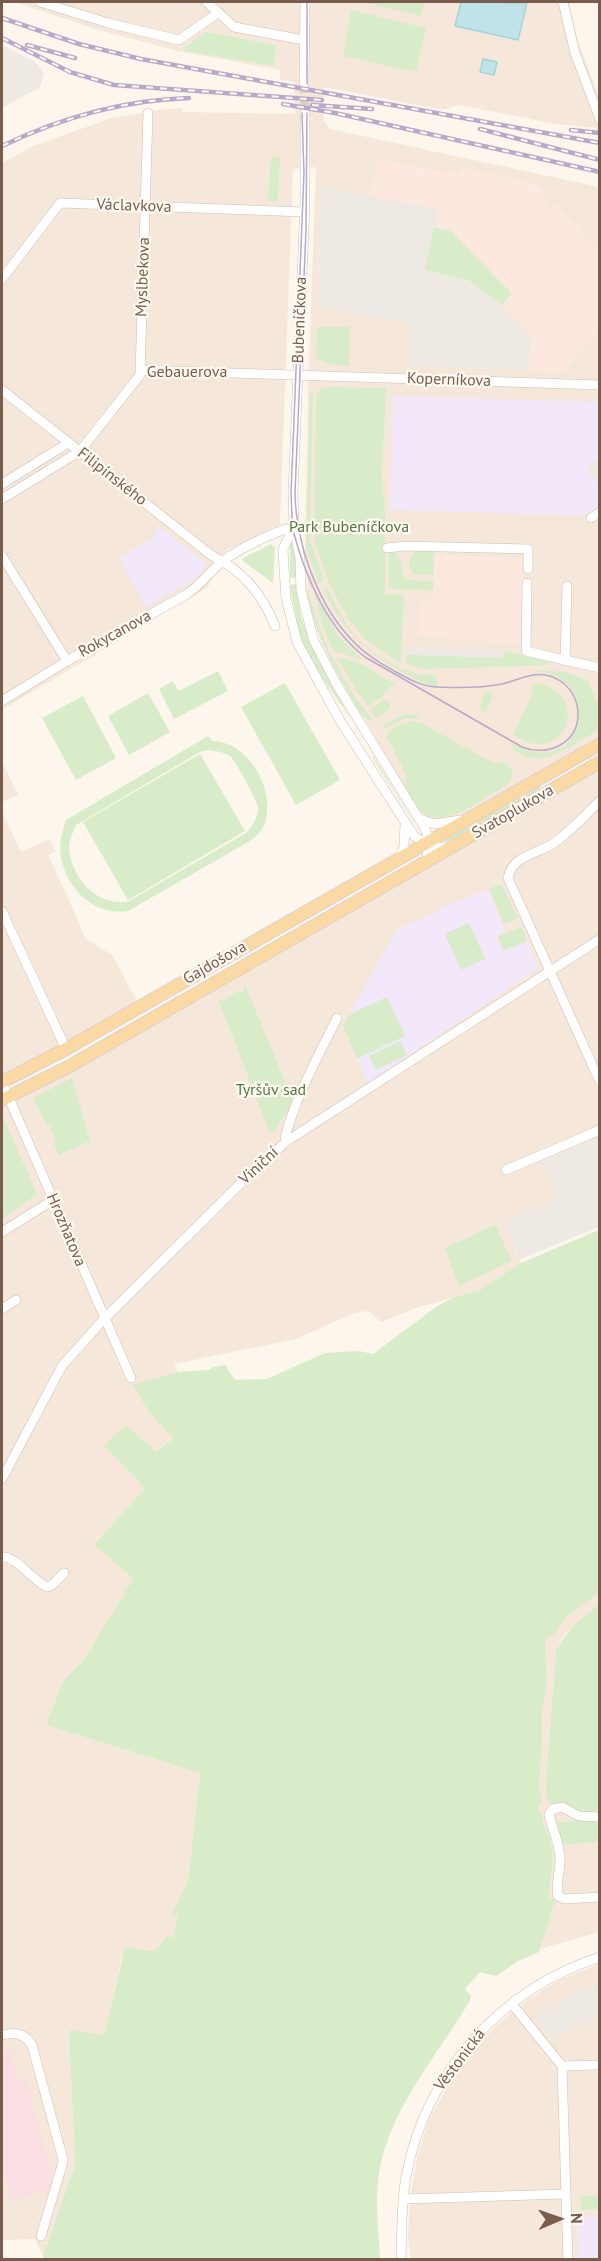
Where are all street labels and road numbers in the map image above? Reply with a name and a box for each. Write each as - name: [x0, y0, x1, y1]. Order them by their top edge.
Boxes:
- street label: Václavkova: [96, 195, 172, 217]
- street label: Myslbekova: [132, 237, 154, 317]
- street label: Bubeníčkova: [289, 276, 311, 364]
- street label: Gebauerova: [147, 362, 227, 382]
- street label: Koperníkova: [407, 369, 491, 391]
- street label: Filipínského: [73, 444, 151, 510]
- street label: Rokycanova: [75, 606, 155, 662]
- street label: Svatoplukova: [469, 781, 557, 843]
- street label: Gajdošova: [180, 937, 250, 989]
- street label: Viniční: [235, 1143, 283, 1189]
- street label: Hrozňatova: [42, 1191, 90, 1269]
- street label: Věstonická: [430, 2025, 490, 2095]

